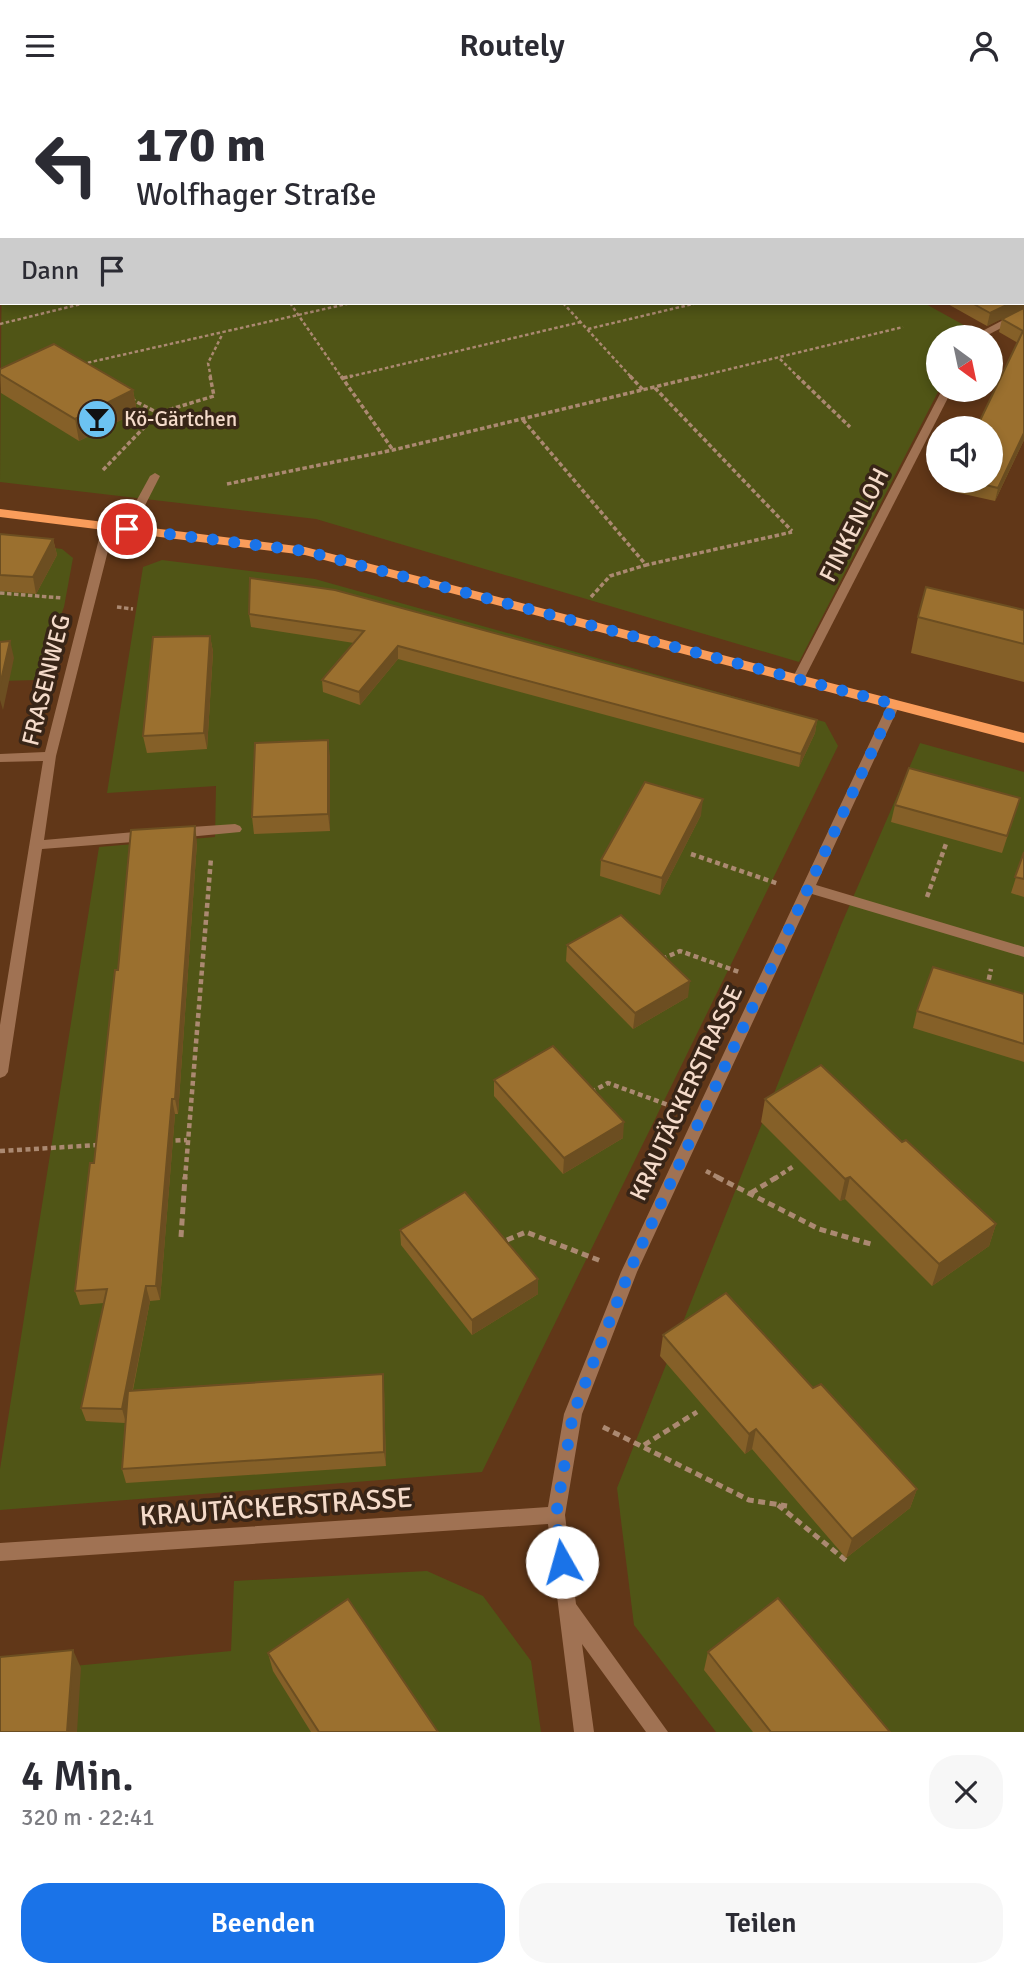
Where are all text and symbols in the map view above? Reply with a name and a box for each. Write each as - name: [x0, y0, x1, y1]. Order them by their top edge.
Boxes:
- text: Routely: [459, 26, 565, 65]
- icon: menu: [21, 27, 59, 65]
- icon: person: [965, 27, 1003, 65]
- text: 170 m: [136, 115, 266, 175]
- icon: left: [21, 119, 112, 210]
- text: Wolfhager Straße: [136, 175, 377, 214]
- icon: arrive: [93, 252, 131, 290]
- text: Dann: [21, 255, 79, 287]
- north arrow: [926, 325, 1003, 403]
- map controls: [926, 325, 1003, 493]
- bar icon: Kö-Gärtchen: [76, 398, 118, 440]
- place label: Kö-Gärtchen: [124, 406, 237, 432]
- button: sound: [926, 416, 1003, 493]
- street label: FINKENLOH: [813, 463, 895, 587]
- pin: [97, 499, 157, 559]
- icon: arrive: [108, 510, 146, 548]
- street label: FRASENWEG: [15, 611, 77, 749]
- street label: KRAUTÄCKERSTRASSE: [623, 980, 749, 1206]
- street label: KRAUTÄCKERSTRASSE: [139, 1481, 414, 1533]
- position arrow: [525, 1525, 599, 1599]
- text: 4 Min.: [21, 1751, 134, 1802]
- button: close: [929, 1755, 1003, 1829]
- text: 320 m · 22:41: [21, 1803, 155, 1832]
- button: Beenden: [21, 1883, 505, 1963]
- button: Teilen: [519, 1883, 1003, 1963]

